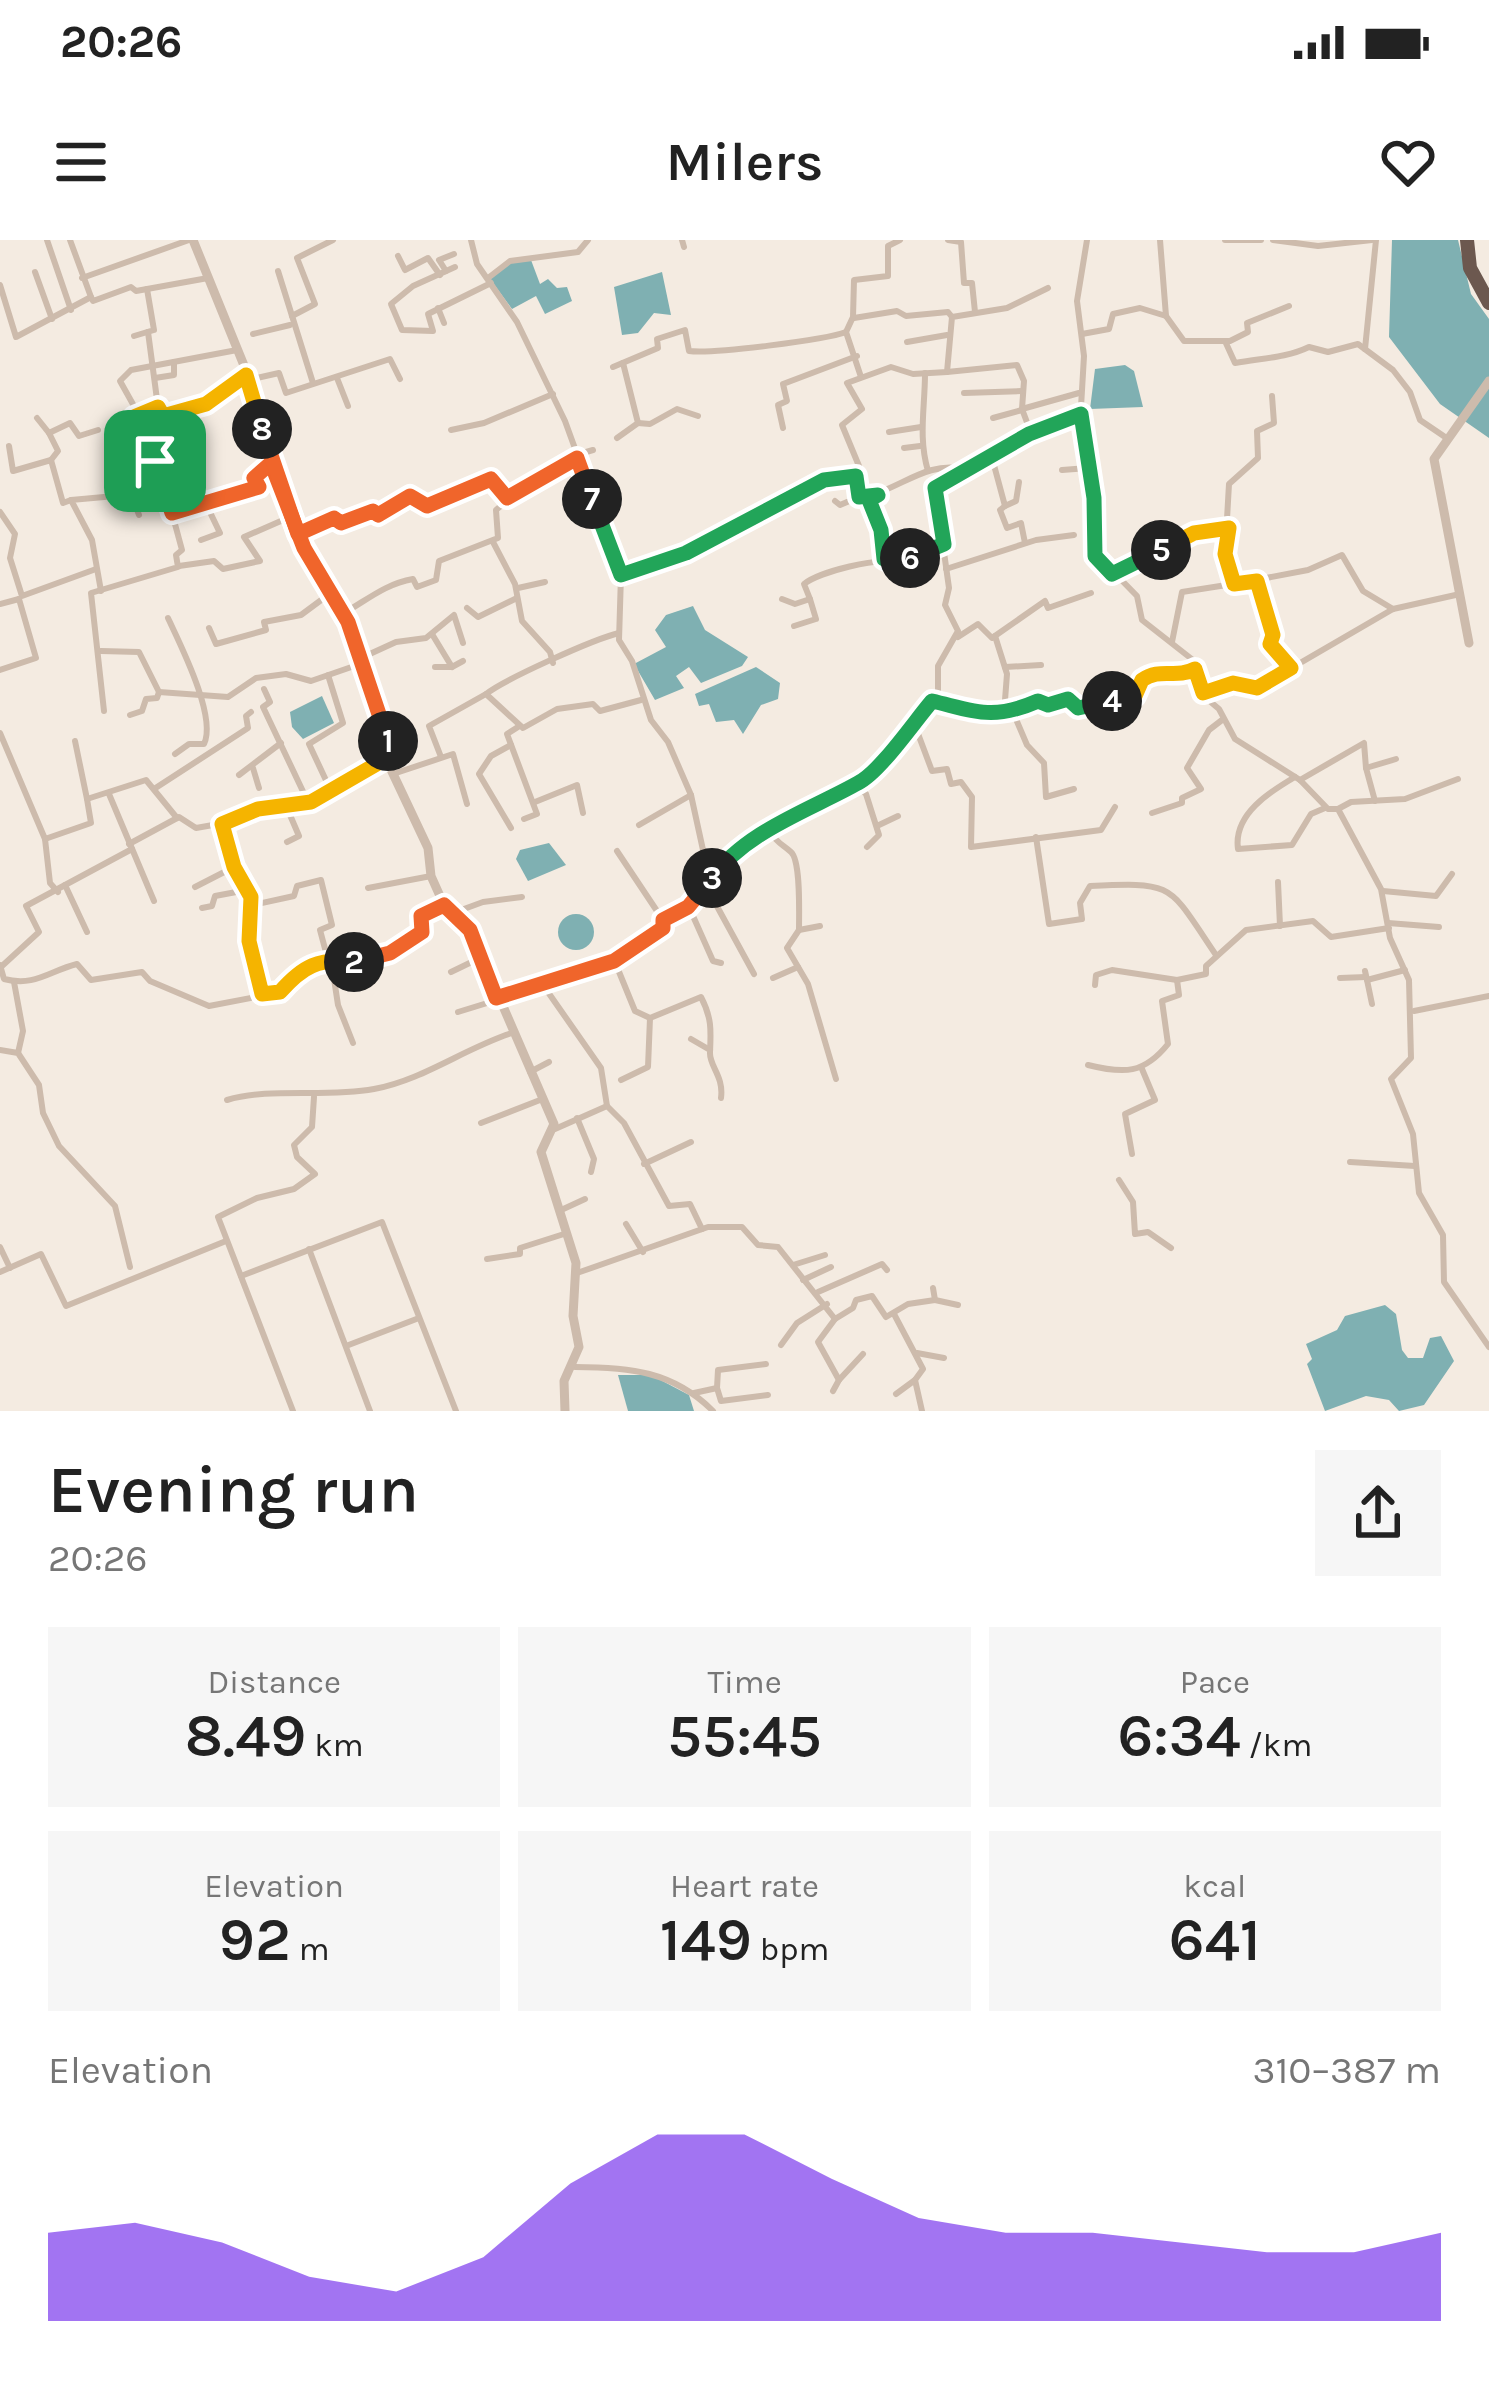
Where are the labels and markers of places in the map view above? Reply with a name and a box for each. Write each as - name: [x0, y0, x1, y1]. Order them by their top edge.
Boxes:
- pin: 8: [232, 399, 292, 459]
- pin: [104, 410, 206, 512]
- pin: 7: [562, 469, 622, 529]
- pin: 5: [1131, 520, 1191, 580]
- pin: 6: [880, 528, 940, 588]
- pin: 4: [1082, 671, 1142, 731]
- pin: 1: [358, 711, 418, 771]
- pin: 3: [682, 848, 742, 908]
- pin: 2: [324, 932, 384, 992]

